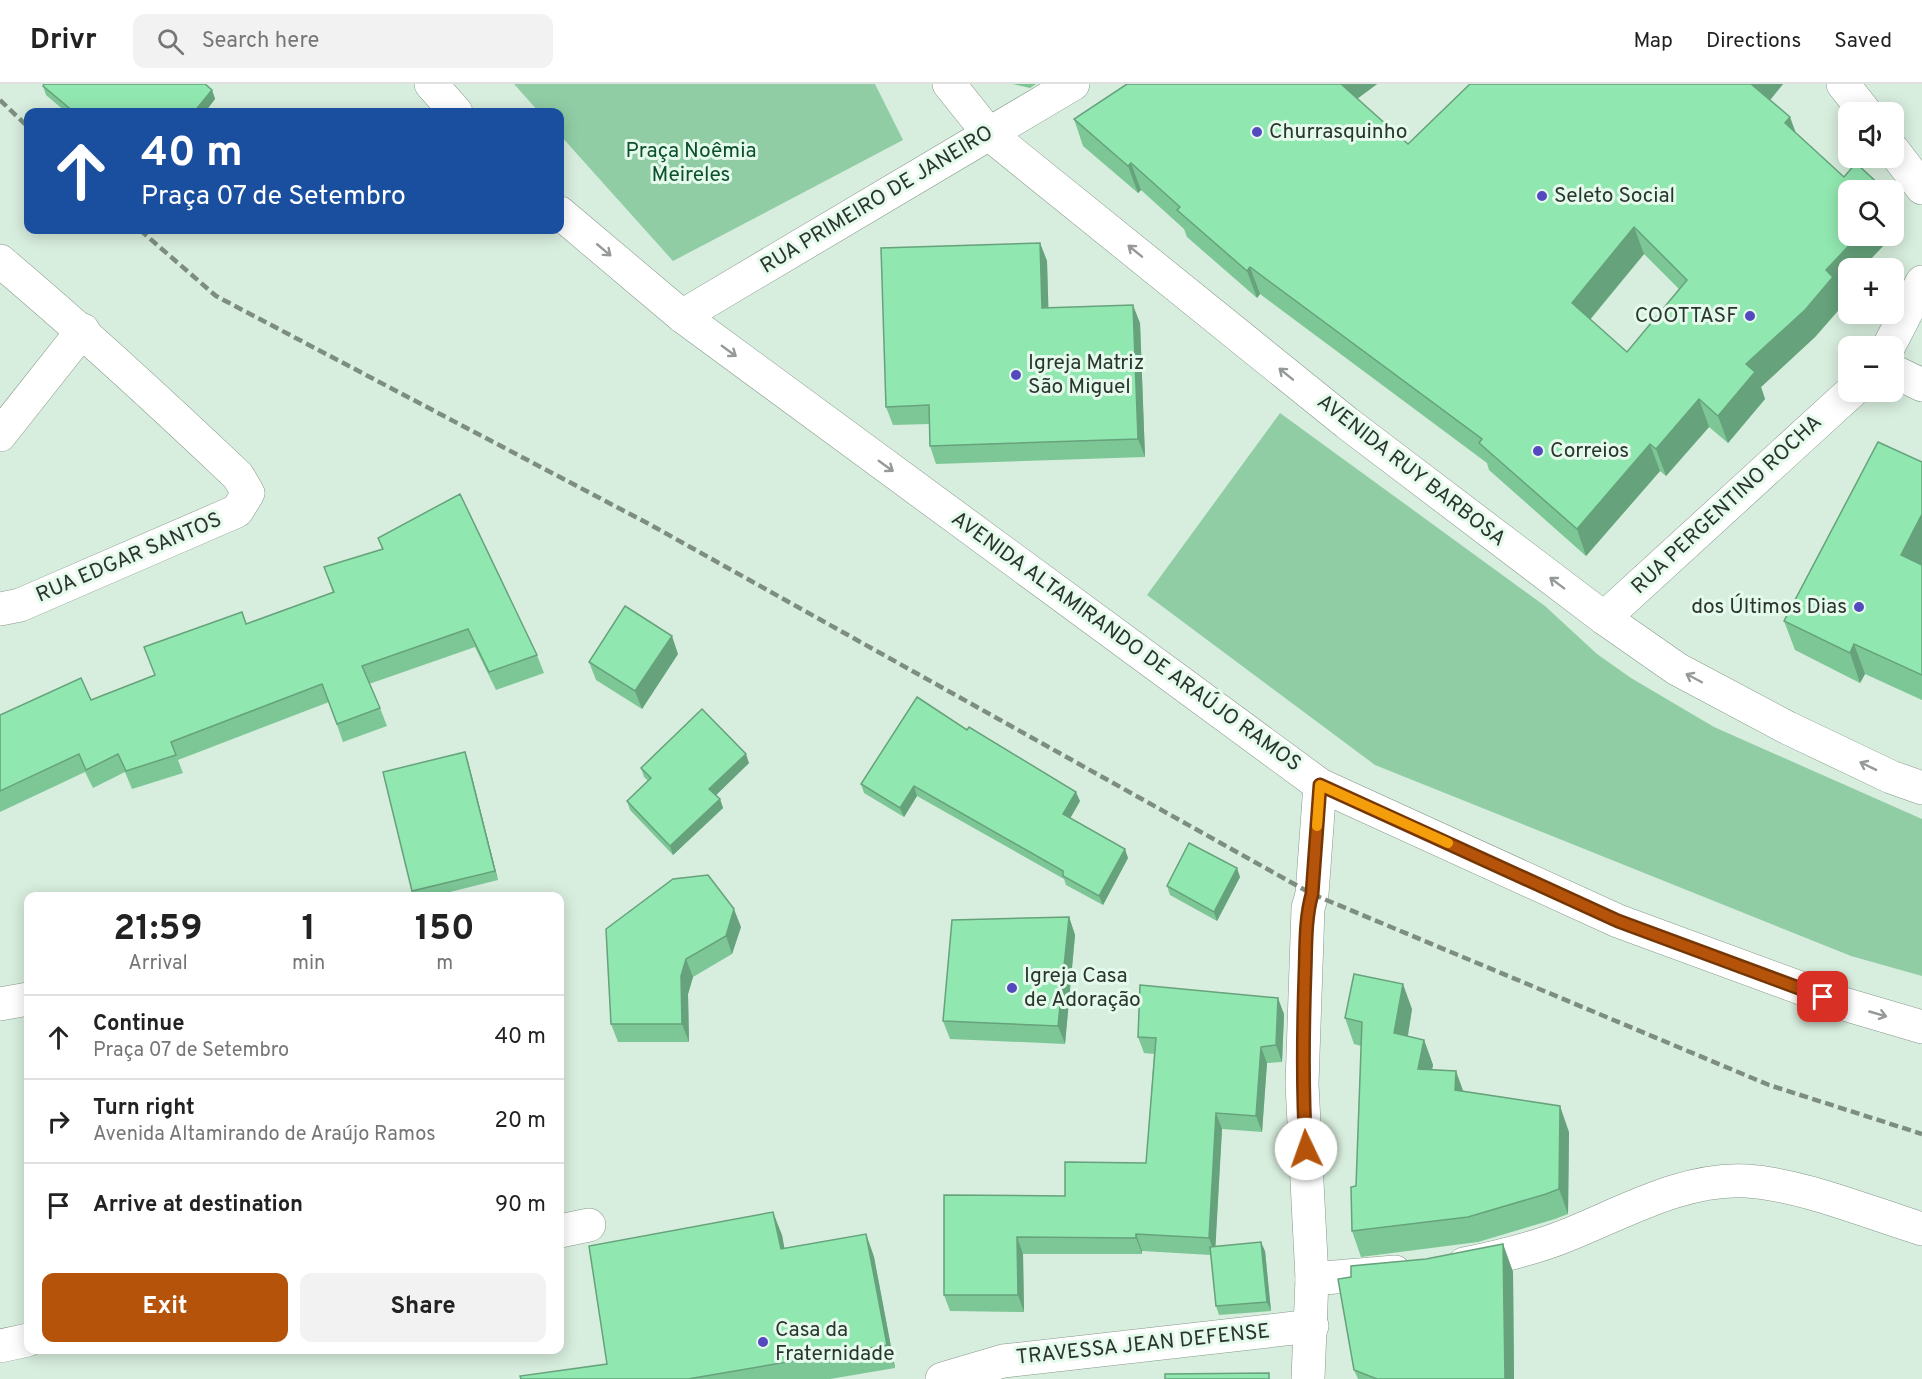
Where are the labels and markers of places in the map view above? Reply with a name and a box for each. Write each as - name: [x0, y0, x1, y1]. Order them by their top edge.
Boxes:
- place label: Churrasquinho: [1269, 119, 1408, 146]
- marker: Churrasquinho: [1250, 125, 1264, 139]
- place label: Seleto Social: [1554, 183, 1675, 210]
- marker: Seleto Social: [1535, 189, 1549, 203]
- place label: COOTTASF: [1635, 303, 1738, 330]
- marker: COOTTASF: [1743, 309, 1757, 323]
- place label: Igreja Matriz São Miguel: [1028, 350, 1144, 401]
- marker: Igreja Matriz São Miguel: [1009, 368, 1023, 382]
- place label: Correios: [1550, 438, 1629, 465]
- marker: Correios: [1531, 444, 1545, 458]
- place label: dos Últimos Dias: [1691, 593, 1847, 621]
- marker: dos Últimos Dias: [1852, 600, 1866, 614]
- place label: Igreja Casa de Adoração: [1024, 963, 1141, 1014]
- pin: [1797, 971, 1848, 1022]
- marker: Igreja Casa de Adoração: [1005, 981, 1019, 995]
- place label: Casa da Fraternidade: [775, 1317, 894, 1368]
- marker: Casa da Fraternidade: [756, 1335, 770, 1349]

